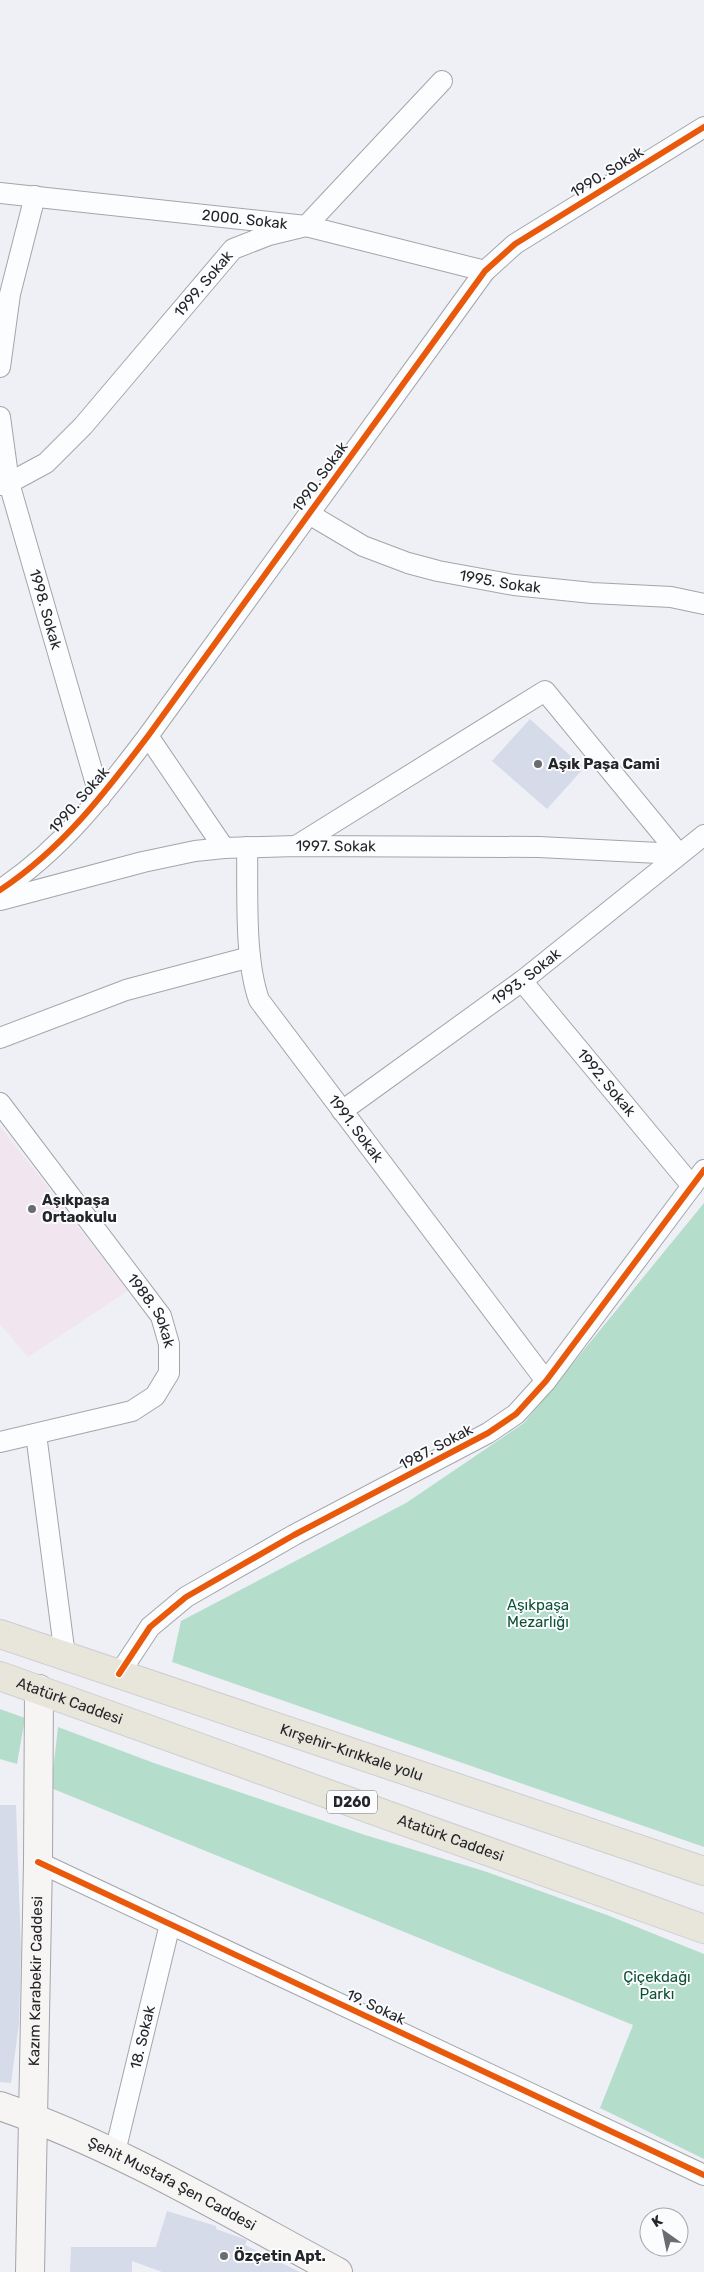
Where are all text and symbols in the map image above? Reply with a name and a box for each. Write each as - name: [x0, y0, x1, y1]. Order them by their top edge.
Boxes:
- street label: 1990. Sokak: [567, 142, 647, 201]
- street label: 2000. Sokak: [201, 206, 289, 233]
- street label: 1999. Sokak: [170, 247, 237, 321]
- street label: 1990. Sokak: [288, 438, 352, 516]
- street label: 1995. Sokak: [458, 566, 542, 597]
- street label: 1998. Sokak: [25, 567, 66, 652]
- place label: Aşık Paşa Cami: [548, 755, 660, 773]
- marker: Aşık Paşa Cami: [532, 758, 544, 770]
- street label: 1990. Sokak: [45, 763, 113, 837]
- street label: 1997. Sokak: [296, 837, 376, 855]
- street label: 1993. Sokak: [488, 944, 564, 1009]
- street label: 1992. Sokak: [573, 1045, 640, 1120]
- street label: 1991. Sokak: [325, 1091, 387, 1166]
- place label: Aşıkpaşa Ortaokulu: [42, 1191, 117, 1226]
- marker: Aşıkpaşa Ortaokulu: [26, 1203, 38, 1215]
- street label: 1988. Sokak: [123, 1270, 179, 1350]
- street label: 1987. Sokak: [396, 1420, 476, 1474]
- park label: Aşıkpaşa Mezarlığı: [507, 1596, 569, 1631]
- street label: Atatürk Caddesi: [14, 1674, 125, 1728]
- street label: Kırşehir-Kırıkkale yolu: [278, 1720, 425, 1785]
- road number: D260: [327, 1790, 377, 1814]
- street label: Atatürk Caddesi: [395, 1811, 506, 1865]
- street label: Kazım Karabekir Caddesi: [25, 1896, 46, 2066]
- park label: Çiçekdağı Parkı: [623, 1968, 691, 2003]
- street label: 19. Sokak: [343, 1985, 409, 2029]
- street label: 18. Sokak: [126, 2003, 159, 2071]
- street label: Şehit Mustafa Şen Caddesi: [85, 2133, 259, 2235]
- north arrow: [639, 2207, 689, 2257]
- text: K: [649, 2211, 666, 2231]
- place label: Özçetin Apt.: [234, 2247, 326, 2265]
- marker: Özçetin Apt.: [218, 2250, 230, 2262]

